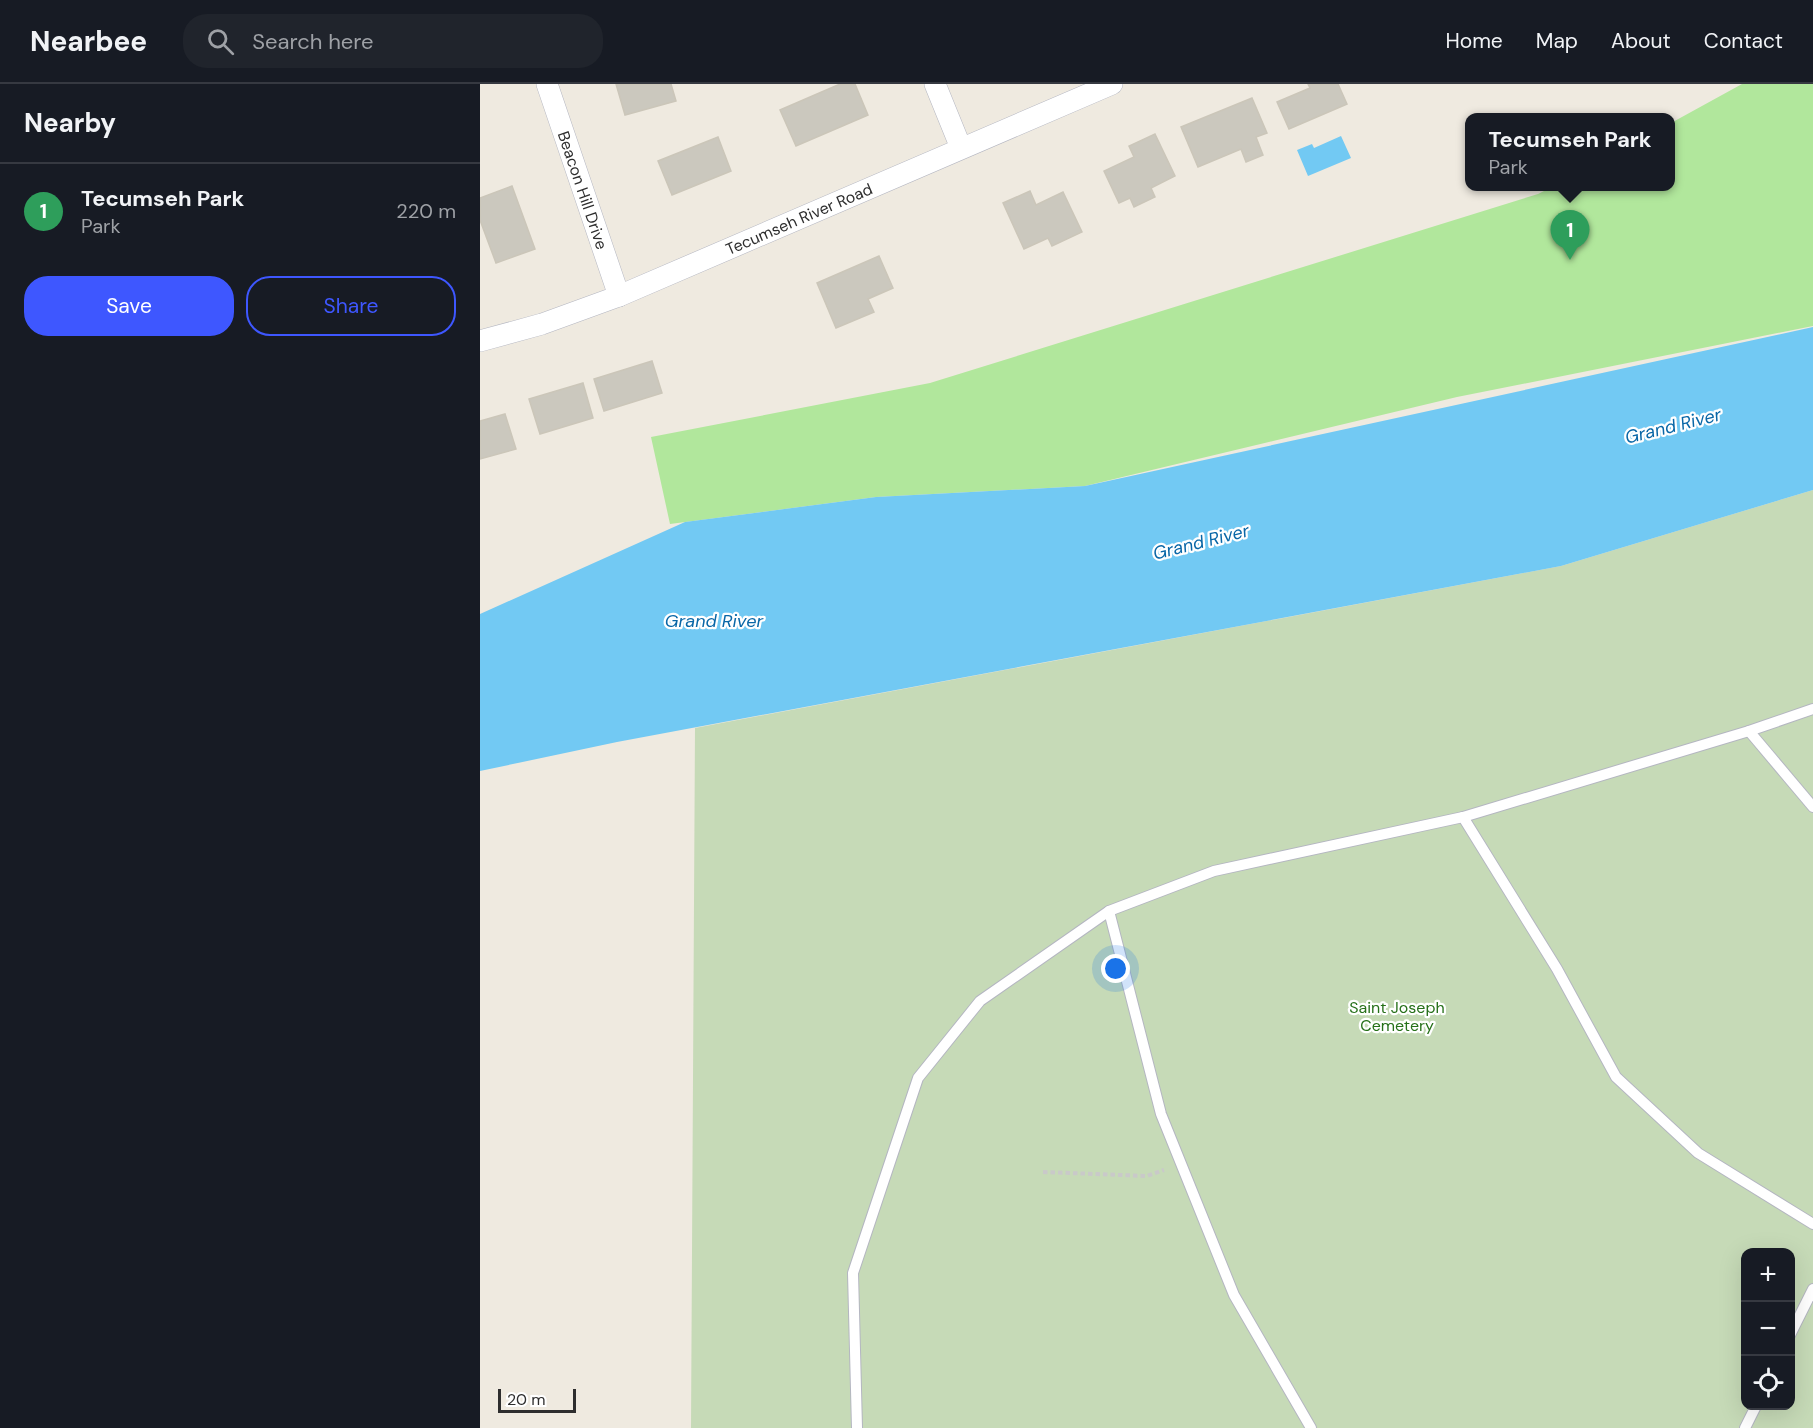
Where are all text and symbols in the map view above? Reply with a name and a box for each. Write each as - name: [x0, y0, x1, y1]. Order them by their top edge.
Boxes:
- search box: [183, 14, 603, 68]
- text: Nearbee: [30, 23, 147, 60]
- icon: search: [204, 25, 237, 58]
- text: Search here: [252, 27, 374, 56]
- text: Home: [1445, 27, 1503, 55]
- text: Map: [1536, 27, 1578, 55]
- text: About: [1611, 27, 1671, 55]
- text: Contact: [1704, 27, 1783, 55]
- text: Nearby: [24, 106, 116, 140]
- popup: [1465, 113, 1675, 191]
- text: Tecumseh Park: [1488, 125, 1652, 154]
- street label: Beacon Hill Drive: [553, 128, 612, 252]
- text: Park: [1488, 154, 1528, 180]
- street label: Tecumseh River Road: [722, 178, 876, 260]
- text: Tecumseh Park: [81, 184, 244, 213]
- text: 1: [40, 198, 47, 224]
- text: 220 m: [396, 198, 456, 224]
- pin: 1: [1550, 210, 1590, 260]
- text: Park: [81, 213, 121, 239]
- button: Save: [24, 276, 234, 336]
- button: Share: [246, 276, 456, 336]
- water label: Grand River: [1622, 402, 1725, 450]
- water label: Grand River: [1150, 518, 1253, 566]
- water label: Grand River: [665, 609, 764, 633]
- your location: [1101, 954, 1130, 983]
- park label: Saint Joseph Cemetery: [1349, 997, 1445, 1036]
- map controls: [1741, 1248, 1795, 1410]
- button: +: [1741, 1248, 1795, 1302]
- button: −: [1741, 1302, 1795, 1356]
- button: locate: [1741, 1356, 1795, 1410]
- scale bar: [498, 1386, 576, 1414]
- text: 20 m: [507, 1389, 546, 1410]

